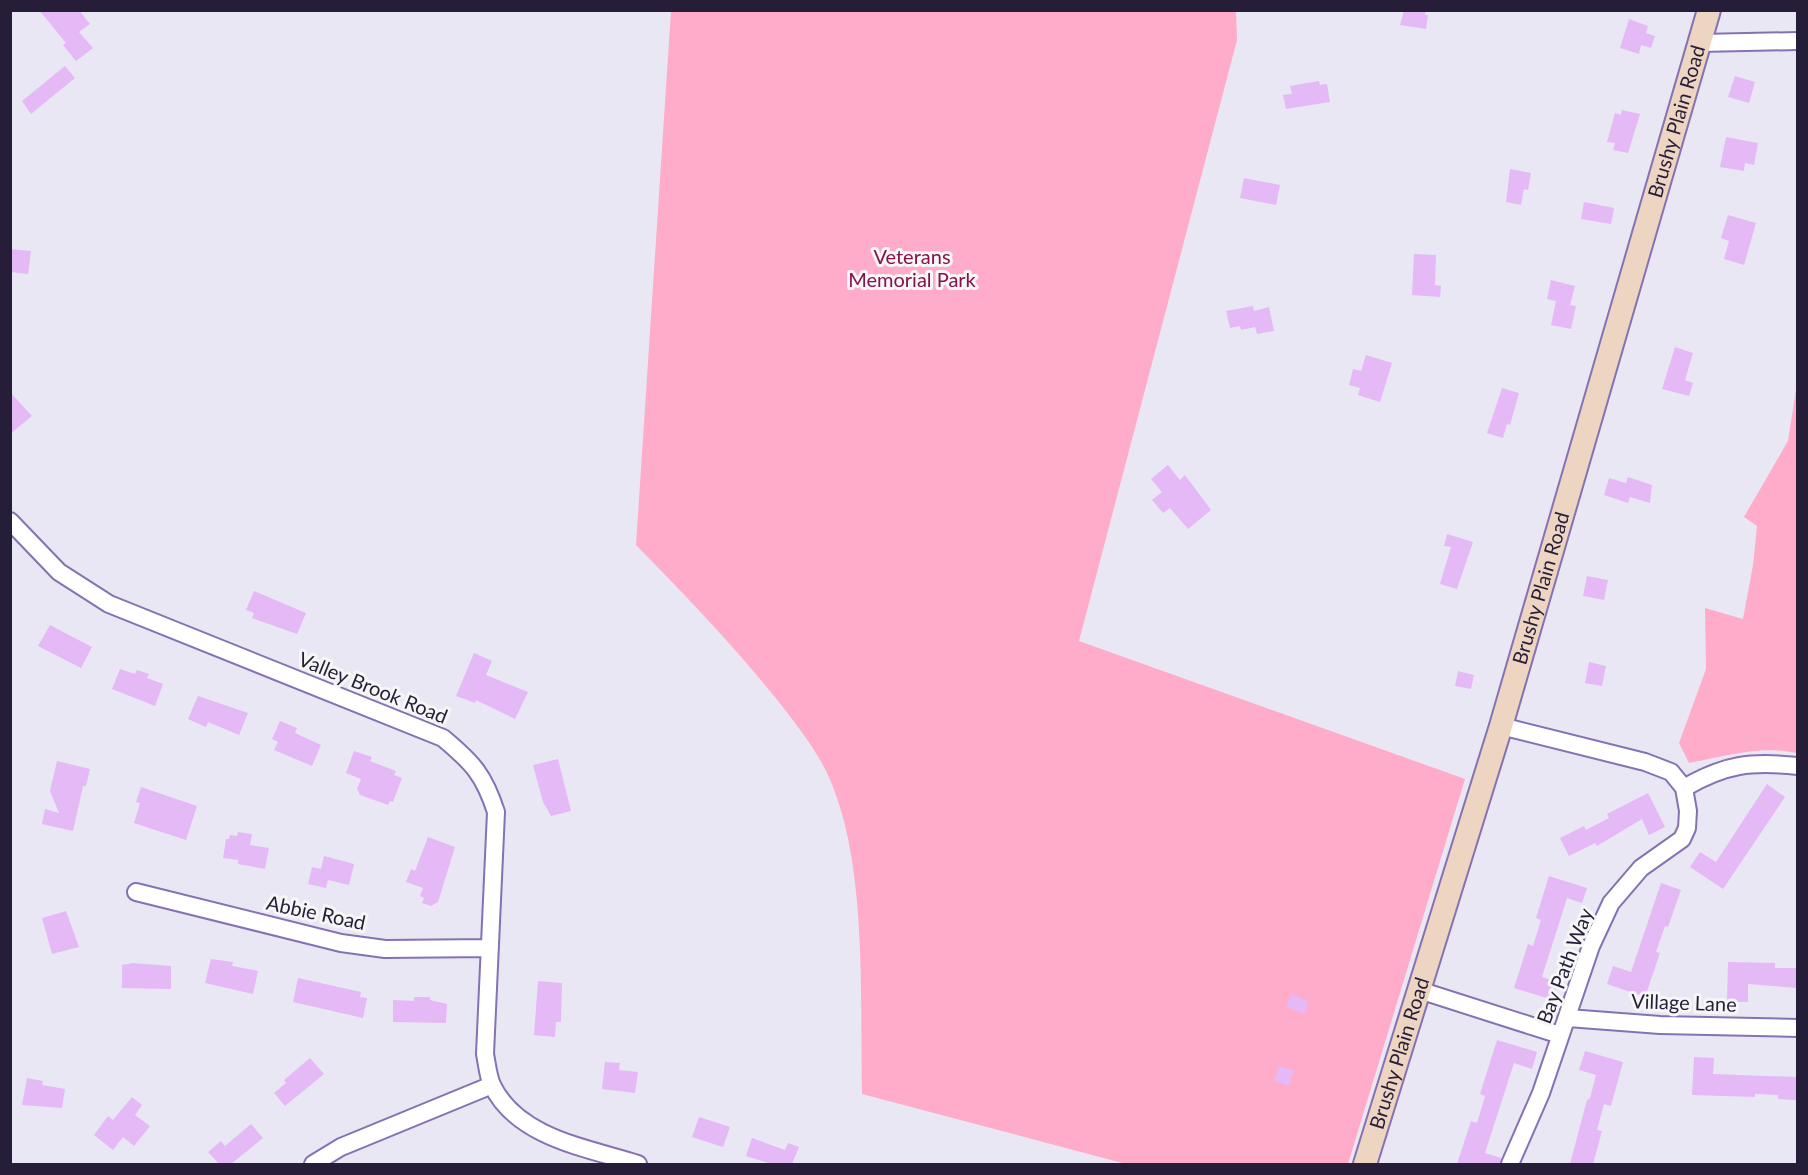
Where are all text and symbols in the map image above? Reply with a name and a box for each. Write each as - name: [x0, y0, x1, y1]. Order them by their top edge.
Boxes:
- street label: Brushy Plain Road: [1642, 42, 1709, 200]
- park label: Veterans Memorial Park: [848, 244, 977, 291]
- street label: Brushy Plain Road: [1506, 509, 1574, 667]
- street label: Valley Brook Road: [295, 646, 451, 728]
- street label: Abbie Road: [264, 890, 368, 934]
- street label: Bay Path Way: [1531, 904, 1597, 1027]
- street label: Brushy Plain Road: [1364, 974, 1433, 1132]
- street label: Village Lane: [1631, 988, 1737, 1016]

